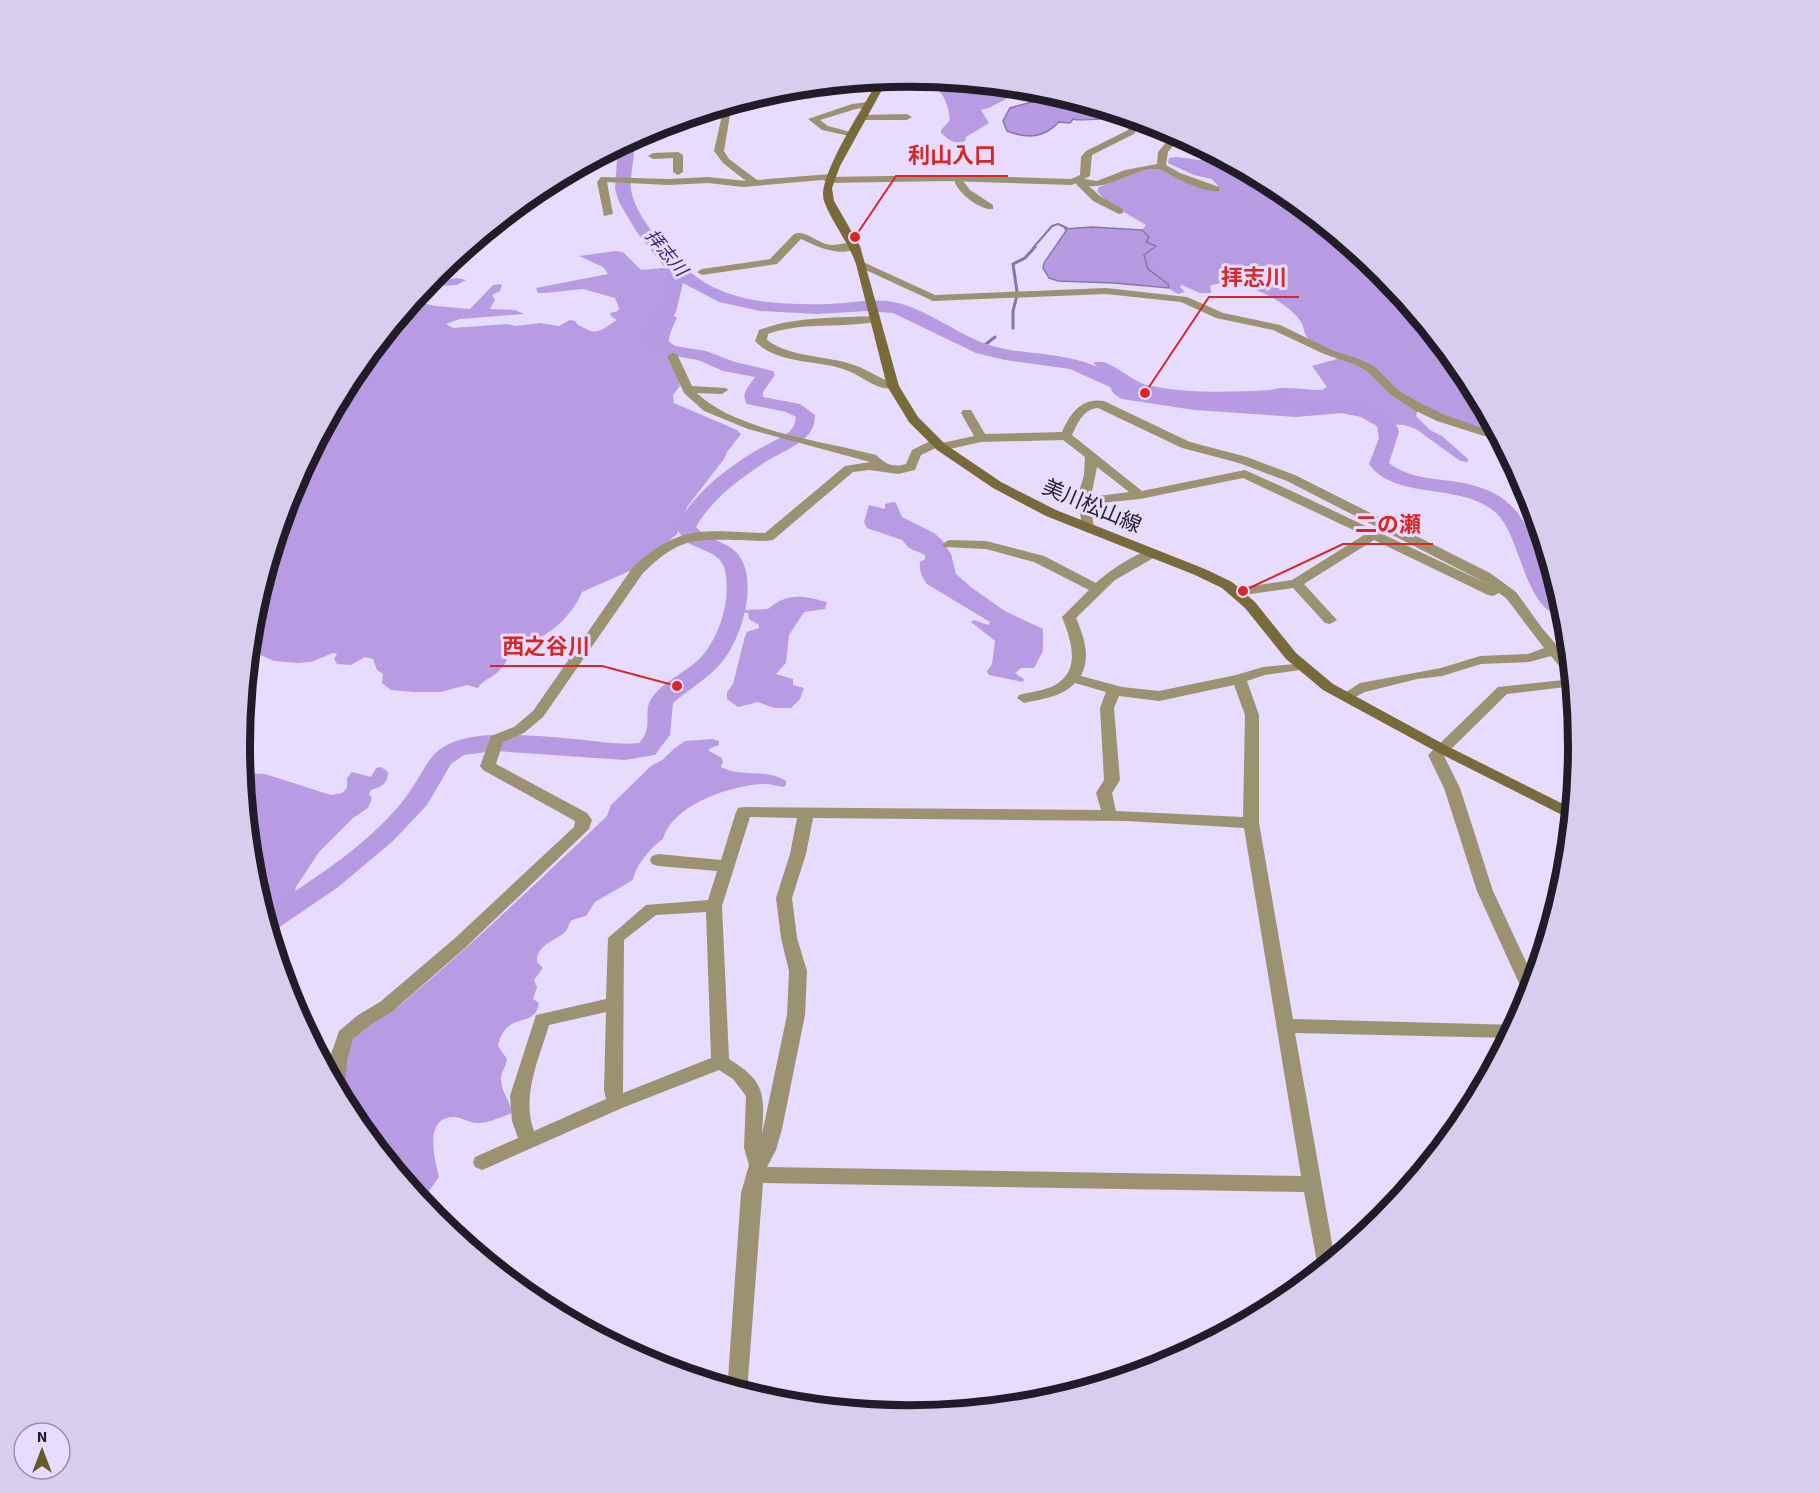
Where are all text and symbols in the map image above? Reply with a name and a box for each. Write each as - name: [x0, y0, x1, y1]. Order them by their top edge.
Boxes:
- callout: 利山入口: [896, 136, 1008, 176]
- text: 利山入口: [908, 140, 996, 172]
- water label: 拝志川: [639, 224, 694, 283]
- callout: 拝志川: [1209, 257, 1299, 297]
- text: 拝志川: [1221, 262, 1287, 294]
- street label: 美川松山線: [1038, 472, 1146, 540]
- callout: 二の瀬: [1343, 504, 1433, 544]
- text: 二の瀬: [1355, 509, 1421, 541]
- callout: 西之谷川: [490, 626, 602, 666]
- text: 西之谷川: [502, 631, 590, 663]
- north arrow: [12, 1421, 72, 1481]
- text: N: [37, 1426, 47, 1448]

